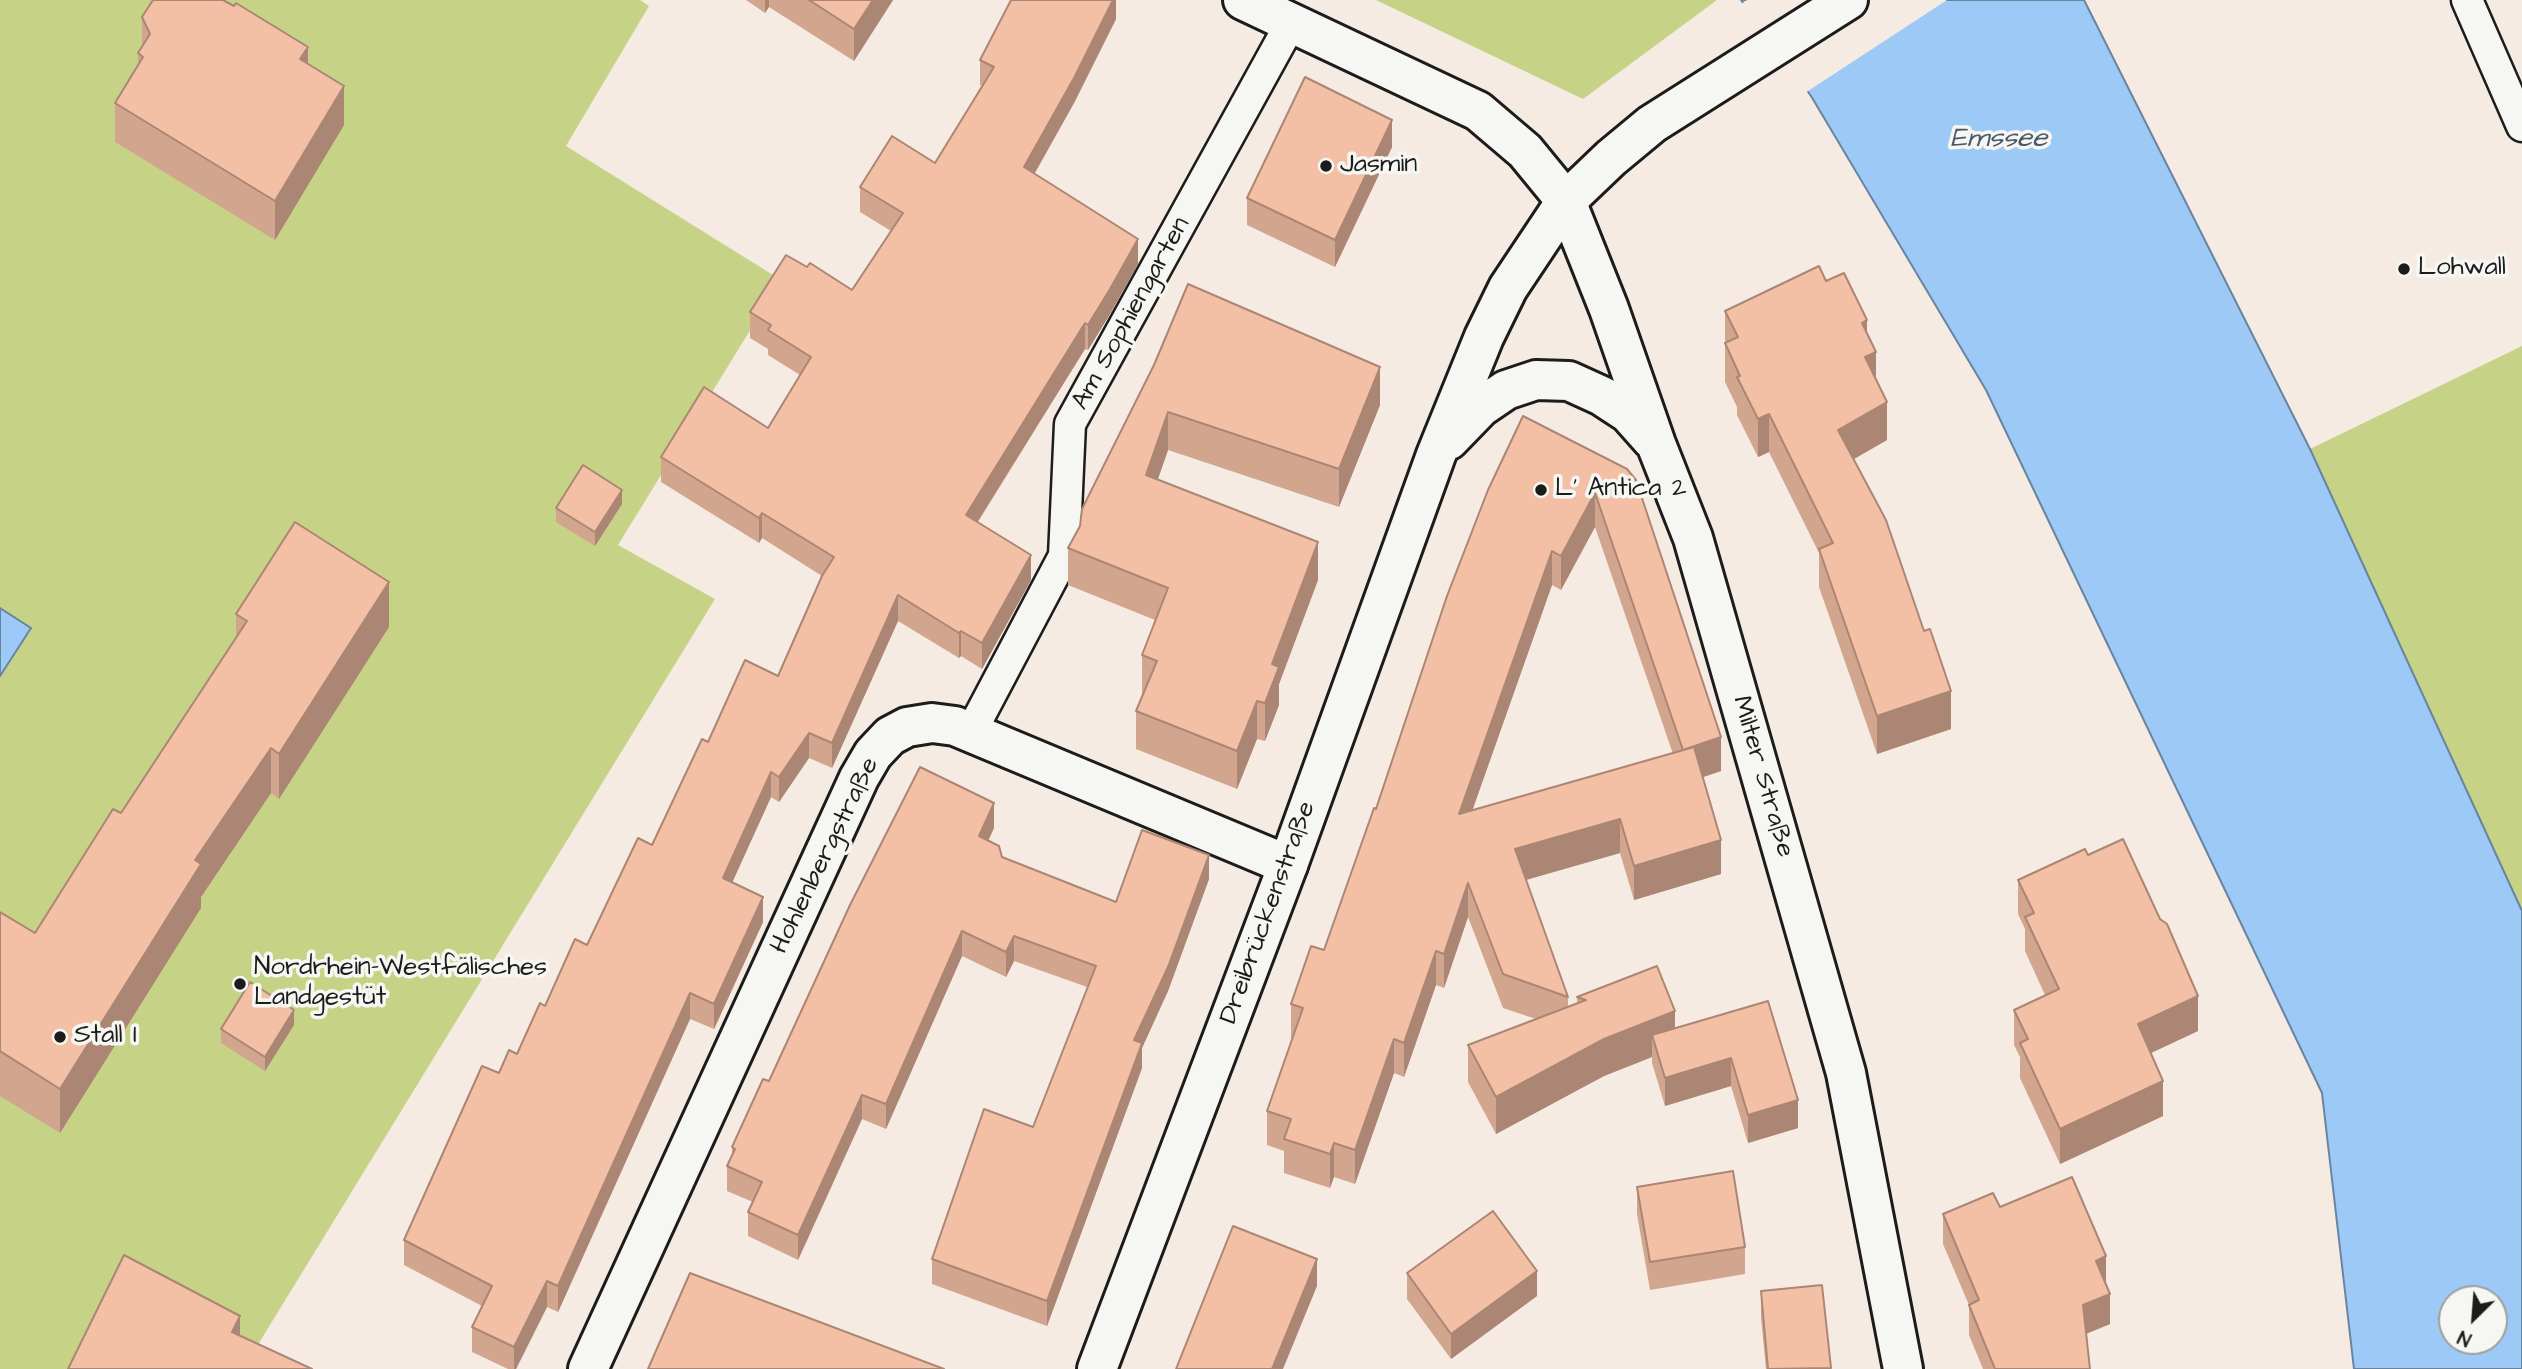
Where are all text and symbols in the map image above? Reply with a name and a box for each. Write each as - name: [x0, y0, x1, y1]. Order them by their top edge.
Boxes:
- water label: Emssee: [1951, 123, 2047, 157]
- place label: Jasmin: [1340, 150, 1417, 182]
- marker: Jasmin: [1318, 158, 1334, 174]
- street label: Am Sophiengarten: [1066, 212, 1198, 416]
- place label: Lohwall: [2418, 253, 2506, 285]
- marker: Lohwall: [2396, 261, 2412, 277]
- place label: L' Antica 2: [1555, 474, 1687, 506]
- marker: L' Antica 2: [1533, 482, 1549, 498]
- street label: Milter Straße: [1724, 693, 1800, 861]
- street label: Hohlenbergstraße: [765, 753, 887, 959]
- street label: Dreibrückenstraße: [1214, 797, 1324, 1029]
- place label: Nordrhein-Westfälisches Landgestüt: [254, 953, 547, 1014]
- marker: Nordrhein-Westfälisches Landgestüt: [232, 976, 248, 992]
- place label: Stall I: [74, 1021, 137, 1053]
- marker: Stall I: [52, 1029, 68, 1045]
- north arrow: [2438, 1285, 2508, 1355]
- text: N: [2454, 1323, 2476, 1352]

